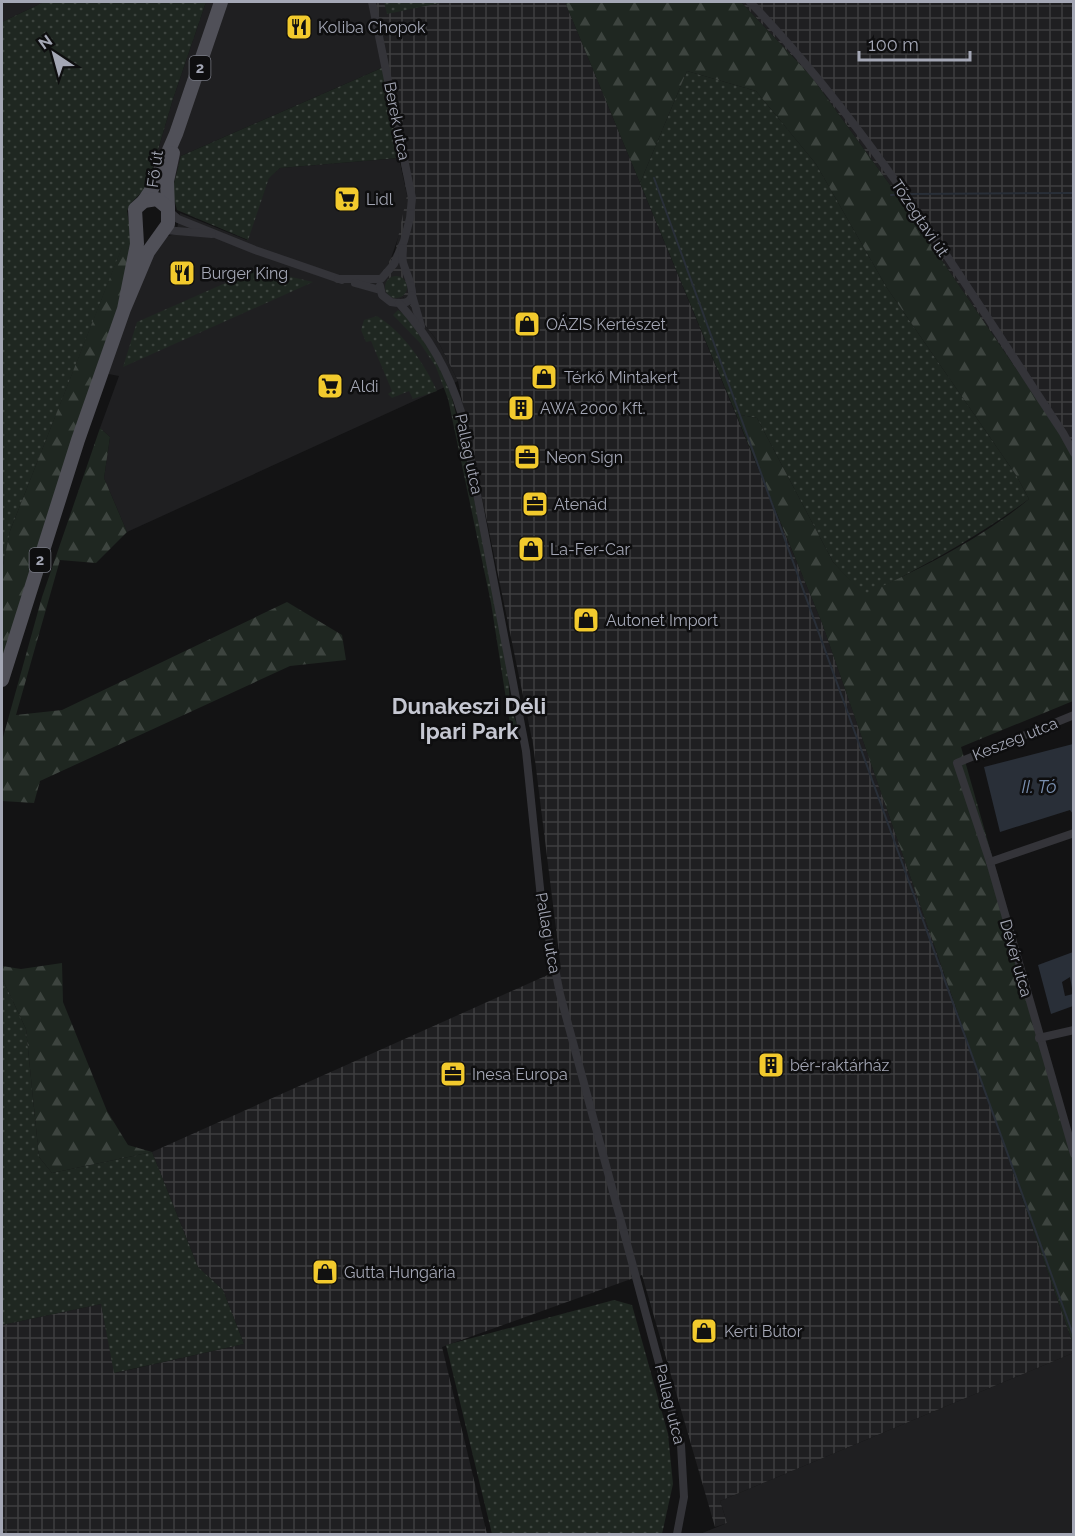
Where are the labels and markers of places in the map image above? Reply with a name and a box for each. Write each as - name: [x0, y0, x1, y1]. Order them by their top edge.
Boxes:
- restaurant icon: Koliba Chopok: [284, 12, 314, 42]
- place label: Koliba Chopok: [318, 18, 426, 37]
- supermarket icon: Lidl: [332, 184, 362, 214]
- place label: Lidl: [366, 190, 394, 209]
- restaurant icon: Burger King: [167, 258, 197, 288]
- place label: Burger King: [201, 264, 288, 283]
- shop icon: OÁZIS Kertészet: [512, 309, 542, 339]
- place label: OÁZIS Kertészet: [546, 314, 666, 334]
- shop icon: Térkő Mintakert: [529, 362, 559, 392]
- place label: Térkő Mintakert: [564, 368, 679, 387]
- supermarket icon: Aldi: [315, 371, 345, 401]
- place label: Aldi: [350, 377, 379, 396]
- building icon: AWA 2000 Kft.: [506, 393, 536, 423]
- place label: AWA 2000 Kft.: [540, 399, 646, 418]
- office icon: Neon Sign: [512, 442, 542, 472]
- place label: Neon Sign: [546, 448, 623, 467]
- office icon: Atenád: [520, 489, 550, 519]
- place label: Atenád: [554, 495, 607, 514]
- shop icon: La-Fer-Car: [516, 534, 546, 564]
- place label: La-Fer-Car: [550, 540, 631, 559]
- shop icon: Autonet Import: [571, 605, 601, 635]
- place label: Autonet Import: [606, 611, 719, 630]
- building icon: bér-raktárház: [756, 1050, 786, 1080]
- place label: bér-raktárház: [790, 1056, 890, 1075]
- office icon: Inesa Europa: [438, 1059, 468, 1089]
- place label: Inesa Europa: [472, 1065, 568, 1084]
- shop icon: Gutta Hungária: [310, 1257, 340, 1287]
- place label: Gutta Hungária: [344, 1263, 456, 1282]
- shop icon: Kerti Bútor: [689, 1316, 719, 1346]
- place label: Kerti Bútor: [724, 1322, 803, 1341]

